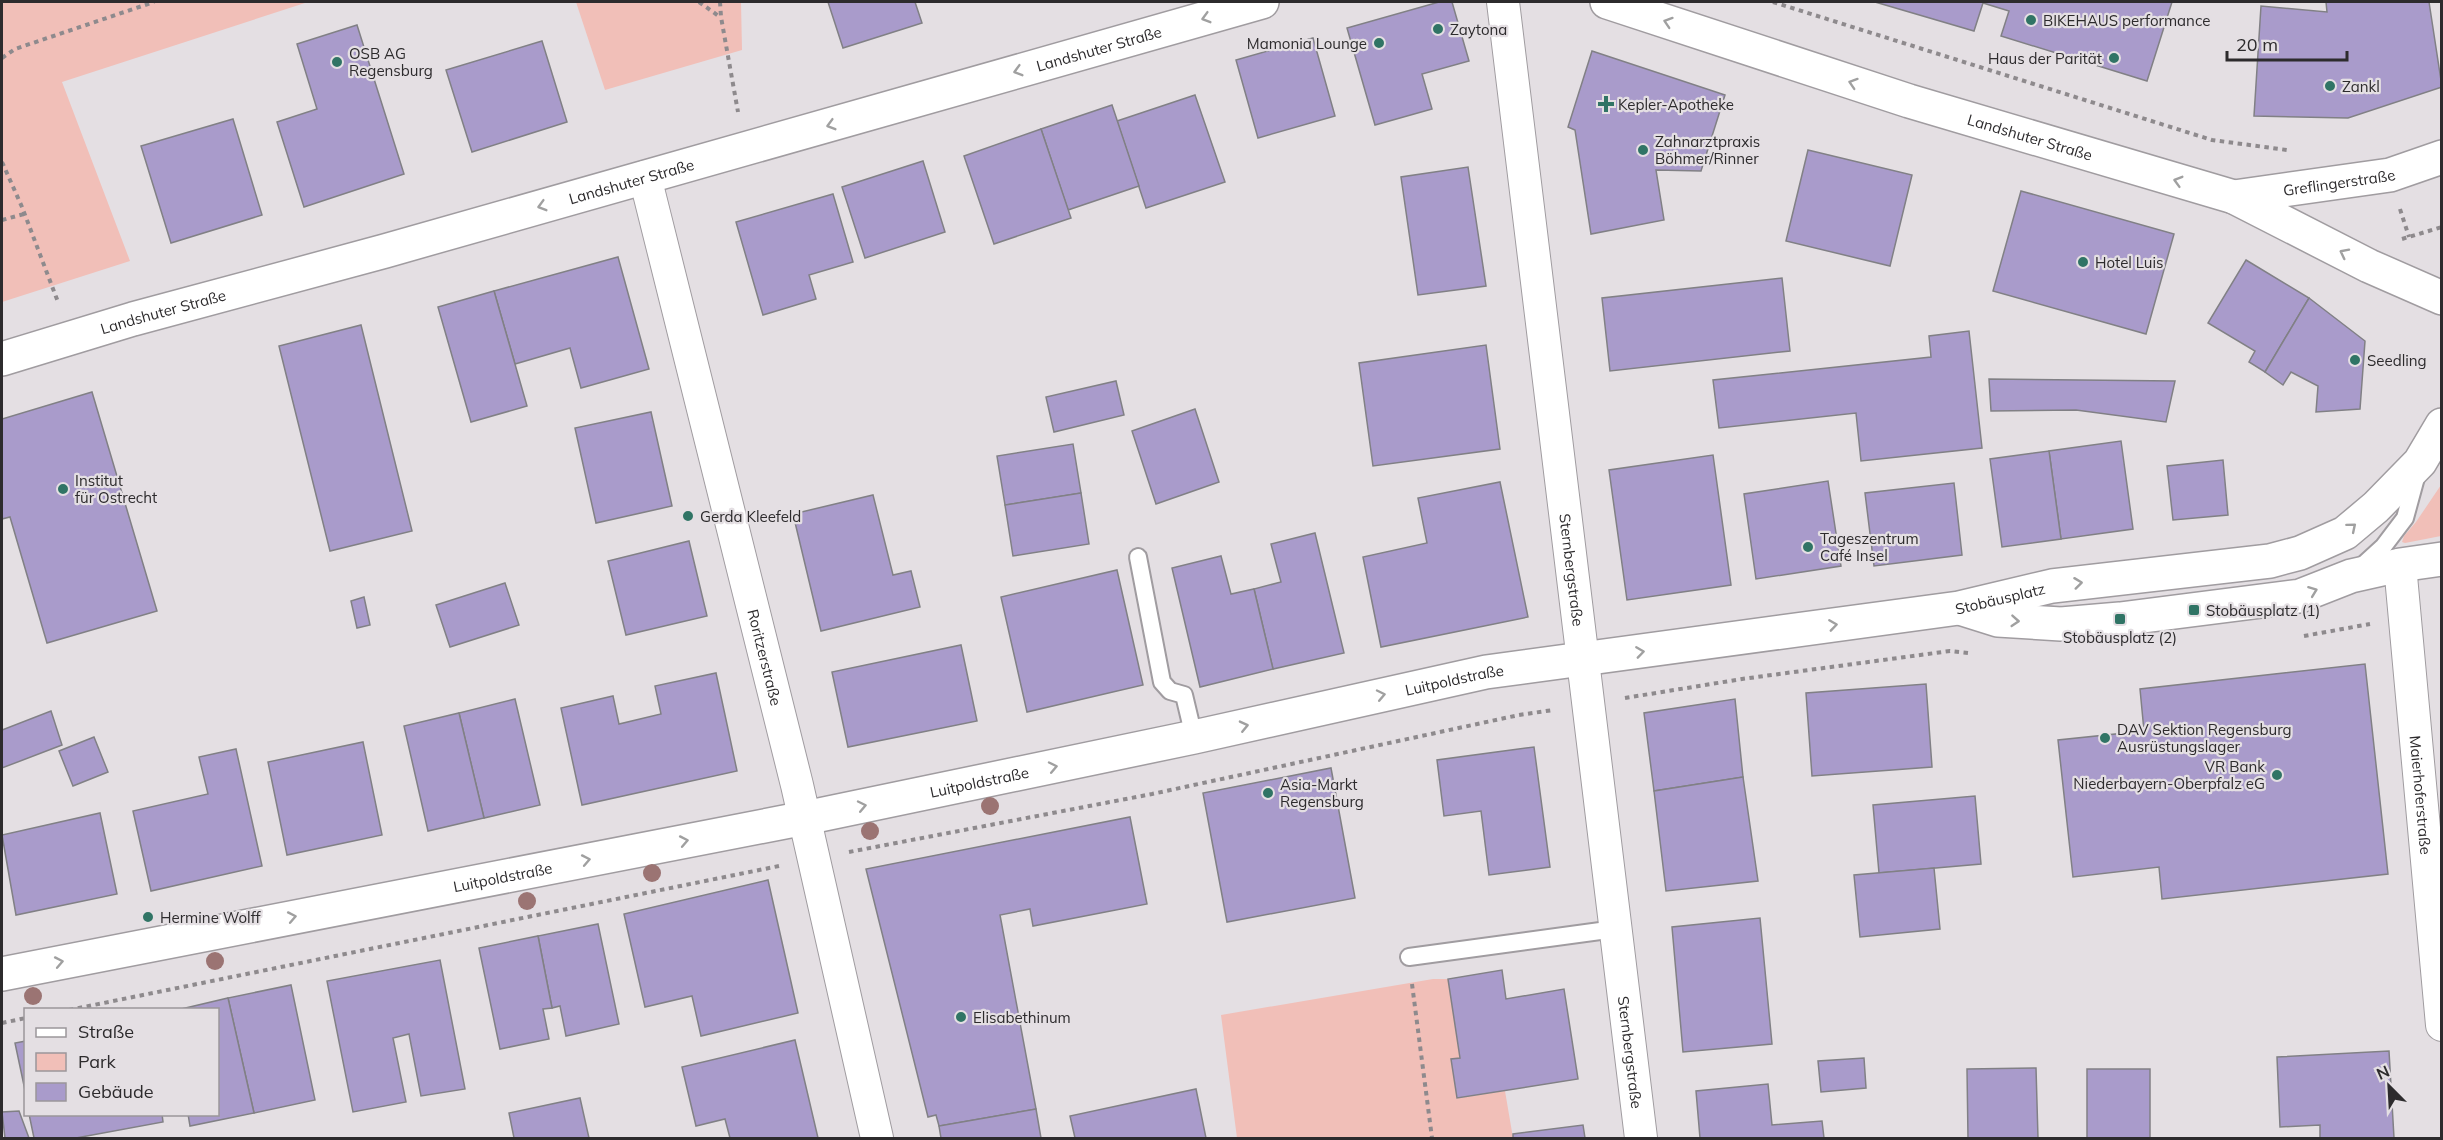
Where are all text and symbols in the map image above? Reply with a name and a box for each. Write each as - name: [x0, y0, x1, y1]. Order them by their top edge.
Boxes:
- one-way arrow: [1201, 10, 1211, 23]
- place label: BIKEHAUS performance: [2043, 11, 2210, 30]
- marker: BIKEHAUS performance: [2024, 13, 2038, 27]
- one-way arrow: [1663, 16, 1674, 29]
- place label: Zaytona: [1450, 20, 1507, 39]
- street label: Landshuter Straße: [1034, 22, 1164, 75]
- marker: Zaytona: [1431, 22, 1445, 36]
- scale bar: [2227, 24, 2347, 62]
- text: 20 m: [2236, 33, 2278, 56]
- place label: Mamonia Lounge: [1247, 34, 1367, 53]
- marker: Mamonia Lounge: [1372, 36, 1386, 50]
- place label: OSB AG Regensburg: [349, 44, 433, 80]
- place label: Haus der Parität: [1988, 49, 2102, 68]
- marker: Haus der Parität: [2107, 51, 2121, 65]
- marker: OSB AG Regensburg: [330, 55, 344, 69]
- one-way arrow: [1013, 64, 1024, 76]
- one-way arrow: [1848, 77, 1859, 90]
- place label: Zankl: [2342, 77, 2380, 96]
- marker: Zankl: [2323, 79, 2337, 93]
- place label: Kepler-Apotheke: [1618, 95, 1734, 114]
- marker: Kepler-Apotheke: [1599, 97, 1613, 111]
- street label: Landshuter Straße: [1965, 109, 2095, 164]
- one-way arrow: [826, 118, 836, 130]
- place label: Zahnarztpraxis Böhmer/Rinner: [1655, 132, 1760, 168]
- marker: Zahnarztpraxis Böhmer/Rinner: [1636, 143, 1650, 157]
- street label: Landshuter Straße: [566, 154, 696, 208]
- street label: Greflingerstraße: [2282, 164, 2398, 199]
- one-way arrow: [2173, 175, 2183, 188]
- one-way arrow: [537, 199, 548, 211]
- one-way arrow: [2339, 249, 2350, 260]
- place label: Hotel Luis: [2095, 253, 2164, 272]
- marker: Hotel Luis: [2076, 255, 2090, 269]
- street label: Landshuter Straße: [98, 285, 228, 338]
- place label: Seedling: [2367, 351, 2427, 370]
- marker: Seedling: [2348, 353, 2362, 367]
- place label: Institut für Ostrecht: [75, 471, 157, 507]
- marker: Institut für Ostrecht: [56, 482, 70, 496]
- place label: Gerda Kleefeld: [700, 507, 801, 526]
- marker: Gerda Kleefeld: [681, 509, 695, 523]
- street label: Sternbergstraße: [1556, 512, 1588, 627]
- one-way arrow: [2345, 523, 2356, 534]
- place label: Tageszentrum Café Insel: [1820, 529, 1919, 565]
- marker: Tageszentrum Café Insel: [1801, 540, 1815, 554]
- one-way arrow: [2073, 577, 2082, 590]
- street label: Stobäusplatz: [1953, 578, 2047, 618]
- one-way arrow: [2306, 586, 2317, 598]
- place label: Stobäusplatz (1): [2206, 601, 2320, 620]
- marker: Stobäusplatz (1): [2187, 603, 2201, 617]
- street label: Roritzerstraße: [744, 607, 786, 708]
- marker: Stobäusplatz (2): [2113, 612, 2127, 626]
- one-way arrow: [2011, 614, 2020, 627]
- one-way arrow: [1828, 620, 1837, 632]
- place label: Stobäusplatz (2): [2063, 628, 2177, 647]
- one-way arrow: [1635, 647, 1644, 659]
- street label: Luitpoldstraße: [1403, 660, 1505, 699]
- one-way arrow: [1375, 689, 1385, 702]
- one-way arrow: [1239, 720, 1249, 733]
- place label: DAV Sektion Regensburg Ausrüstungslager: [2117, 720, 2292, 756]
- marker: DAV Sektion Regensburg Ausrüstungslager: [2098, 731, 2112, 745]
- street label: Maierhoferstraße: [2406, 735, 2436, 855]
- place label: VR Bank Niederbayern-Oberpfalz eG: [2073, 757, 2265, 793]
- one-way arrow: [1048, 761, 1058, 774]
- street label: Luitpoldstraße: [928, 762, 1030, 801]
- marker: VR Bank Niederbayern-Oberpfalz eG: [2270, 768, 2284, 782]
- place label: Asia-Markt Regensburg: [1280, 775, 1364, 811]
- marker: Asia-Markt Regensburg: [1261, 786, 1275, 800]
- one-way arrow: [857, 800, 867, 813]
- one-way arrow: [679, 835, 689, 848]
- one-way arrow: [581, 854, 591, 867]
- street label: Luitpoldstraße: [452, 858, 554, 896]
- place label: Hermine Wolff: [160, 908, 261, 927]
- marker: Hermine Wolff: [141, 910, 155, 924]
- one-way arrow: [286, 911, 296, 924]
- one-way arrow: [54, 956, 64, 969]
- street label: Sternbergstraße: [1614, 995, 1647, 1110]
- legend: [24, 1008, 219, 1116]
- place label: Elisabethinum: [973, 1008, 1071, 1027]
- marker: Elisabethinum: [954, 1010, 968, 1024]
- text: Straße: [78, 1020, 134, 1043]
- text: Park: [78, 1050, 117, 1073]
- north arrow: [2359, 1056, 2419, 1116]
- text: N: [2373, 1061, 2392, 1084]
- text: Gebäude: [78, 1080, 154, 1103]

